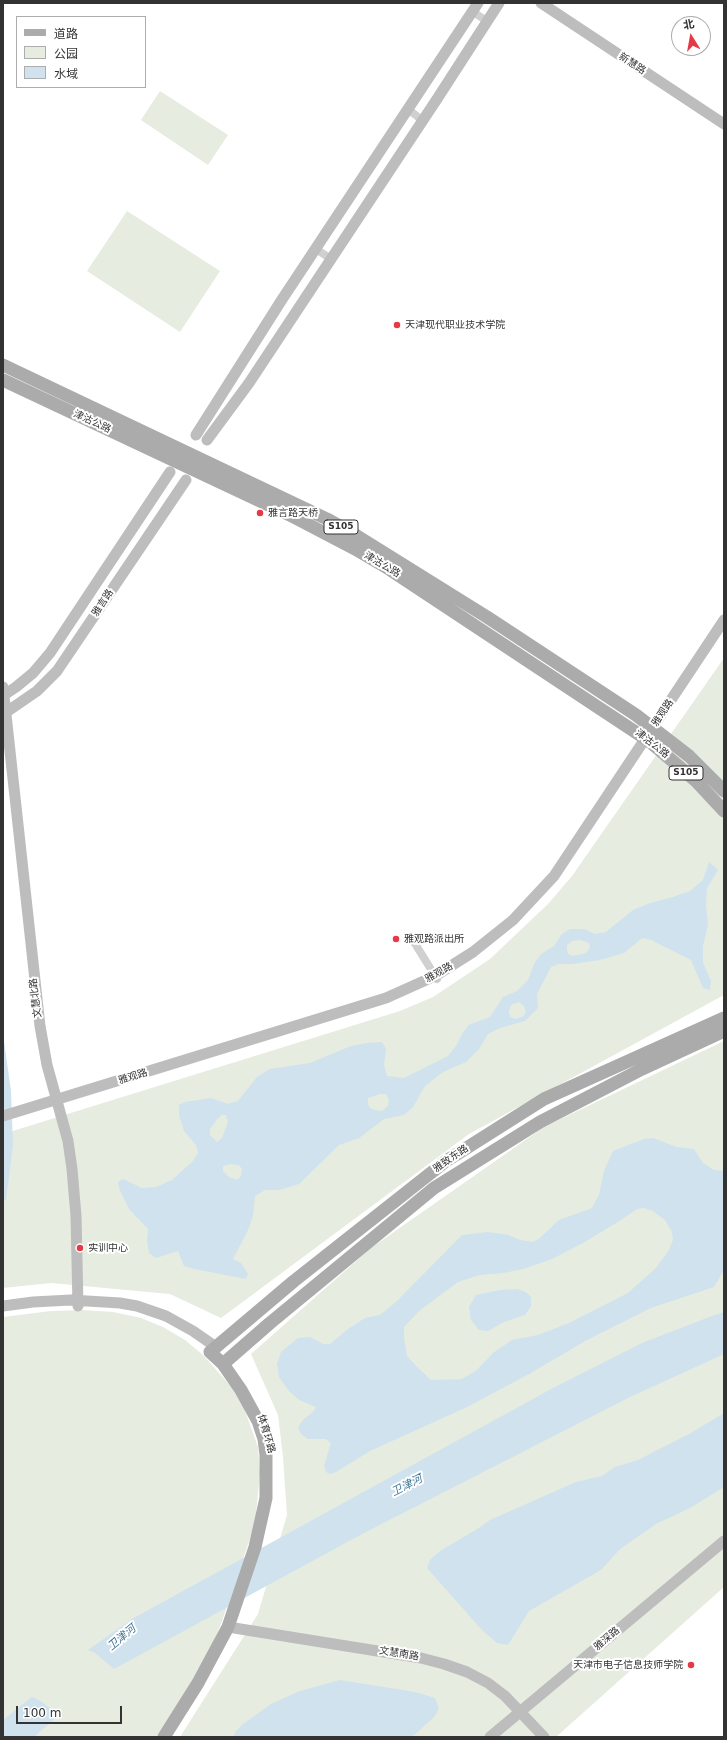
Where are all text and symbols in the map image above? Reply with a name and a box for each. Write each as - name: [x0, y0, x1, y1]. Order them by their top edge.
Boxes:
- legend: [16, 16, 146, 88]
- north arrow: [671, 16, 711, 56]
- text: 北: [682, 17, 695, 32]
- text: 道路: [54, 27, 78, 41]
- text: 公园: [54, 47, 78, 61]
- street label: 新慧路: [616, 51, 648, 77]
- text: 水域: [54, 67, 78, 81]
- place label: 天津现代职业技术学院: [405, 319, 505, 331]
- marker: 天津现代职业技术学院: [392, 320, 402, 330]
- street label: 津沽公路: [71, 408, 113, 436]
- place label: 雅言路天桥: [268, 507, 318, 519]
- marker: 雅言路天桥: [255, 508, 265, 518]
- road number: S105: [324, 520, 358, 534]
- street label: 津沽公路: [362, 550, 402, 580]
- street label: 雅言路: [90, 587, 116, 619]
- street label: 雅观路: [650, 697, 676, 729]
- street label: 津沽公路: [633, 727, 671, 761]
- road number: S105: [669, 766, 703, 780]
- place label: 雅观路派出所: [404, 933, 464, 945]
- marker: 雅观路派出所: [391, 934, 401, 944]
- street label: 雅观路: [423, 960, 455, 986]
- street label: 文慧北路: [28, 977, 44, 1019]
- street label: 雅观路: [117, 1067, 149, 1087]
- street label: 雅致东路: [431, 1143, 471, 1175]
- place label: 实训中心: [88, 1242, 128, 1254]
- marker: 实训中心: [75, 1243, 85, 1253]
- street label: 体育环路: [255, 1413, 277, 1455]
- water label: 卫津河: [389, 1473, 425, 1499]
- water label: 卫津河: [105, 1622, 139, 1654]
- street label: 雅深路: [592, 1625, 622, 1653]
- street label: 文慧南路: [378, 1645, 420, 1663]
- place label: 天津市电子信息技师学院: [573, 1659, 683, 1671]
- marker: 天津市电子信息技师学院: [686, 1660, 696, 1670]
- scale bar: [18, 1698, 124, 1724]
- text: 100 m: [23, 1706, 61, 1720]

